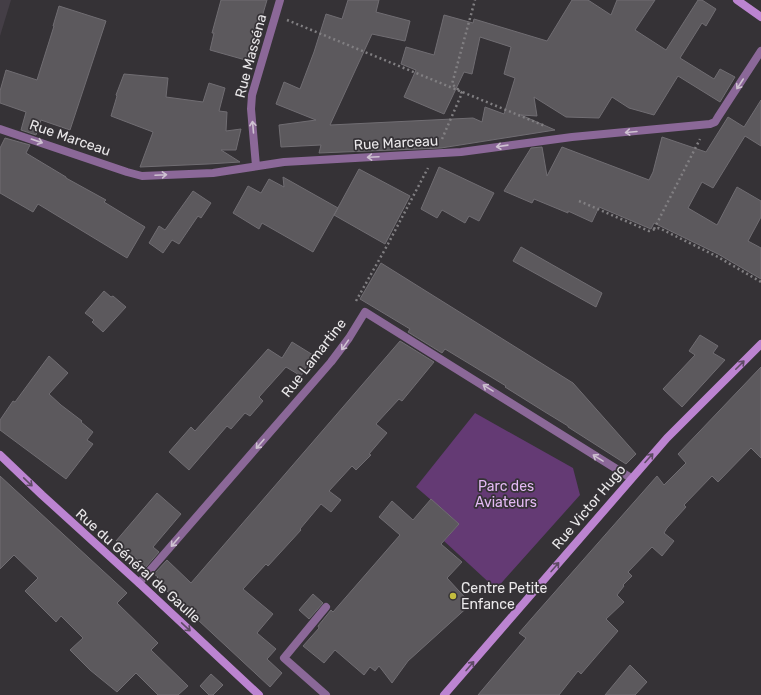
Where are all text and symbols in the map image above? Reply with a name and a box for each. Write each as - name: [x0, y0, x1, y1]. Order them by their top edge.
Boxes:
- street label: Rue Masséna: [232, 12, 270, 100]
- one-way arrow: [736, 78, 744, 89]
- street label: Rue Marceau: [27, 116, 113, 160]
- one-way arrow: [249, 121, 256, 134]
- one-way arrow: [625, 128, 638, 135]
- street label: Rue Marceau: [353, 132, 439, 154]
- one-way arrow: [31, 138, 44, 145]
- one-way arrow: [496, 142, 509, 150]
- one-way arrow: [367, 154, 380, 161]
- one-way arrow: [154, 171, 167, 179]
- street label: Rue Lamartine: [278, 315, 350, 401]
- one-way arrow: [341, 339, 349, 350]
- one-way arrow: [735, 360, 745, 370]
- one-way arrow: [482, 384, 493, 393]
- one-way arrow: [256, 438, 265, 449]
- one-way arrow: [592, 453, 604, 461]
- one-way arrow: [644, 453, 654, 463]
- street label: Rue Victor Hugo: [549, 461, 629, 553]
- one-way arrow: [23, 477, 33, 487]
- park label: Parc des Aviateurs: [475, 478, 537, 511]
- street label: Rue du Général de Gaulle: [72, 505, 204, 627]
- one-way arrow: [171, 536, 180, 547]
- one-way arrow: [550, 562, 560, 572]
- place label: Centre Petite Enfance: [461, 580, 547, 613]
- marker: Centre Petite Enfance: [448, 591, 458, 601]
- one-way arrow: [181, 622, 191, 631]
- one-way arrow: [465, 661, 474, 671]

